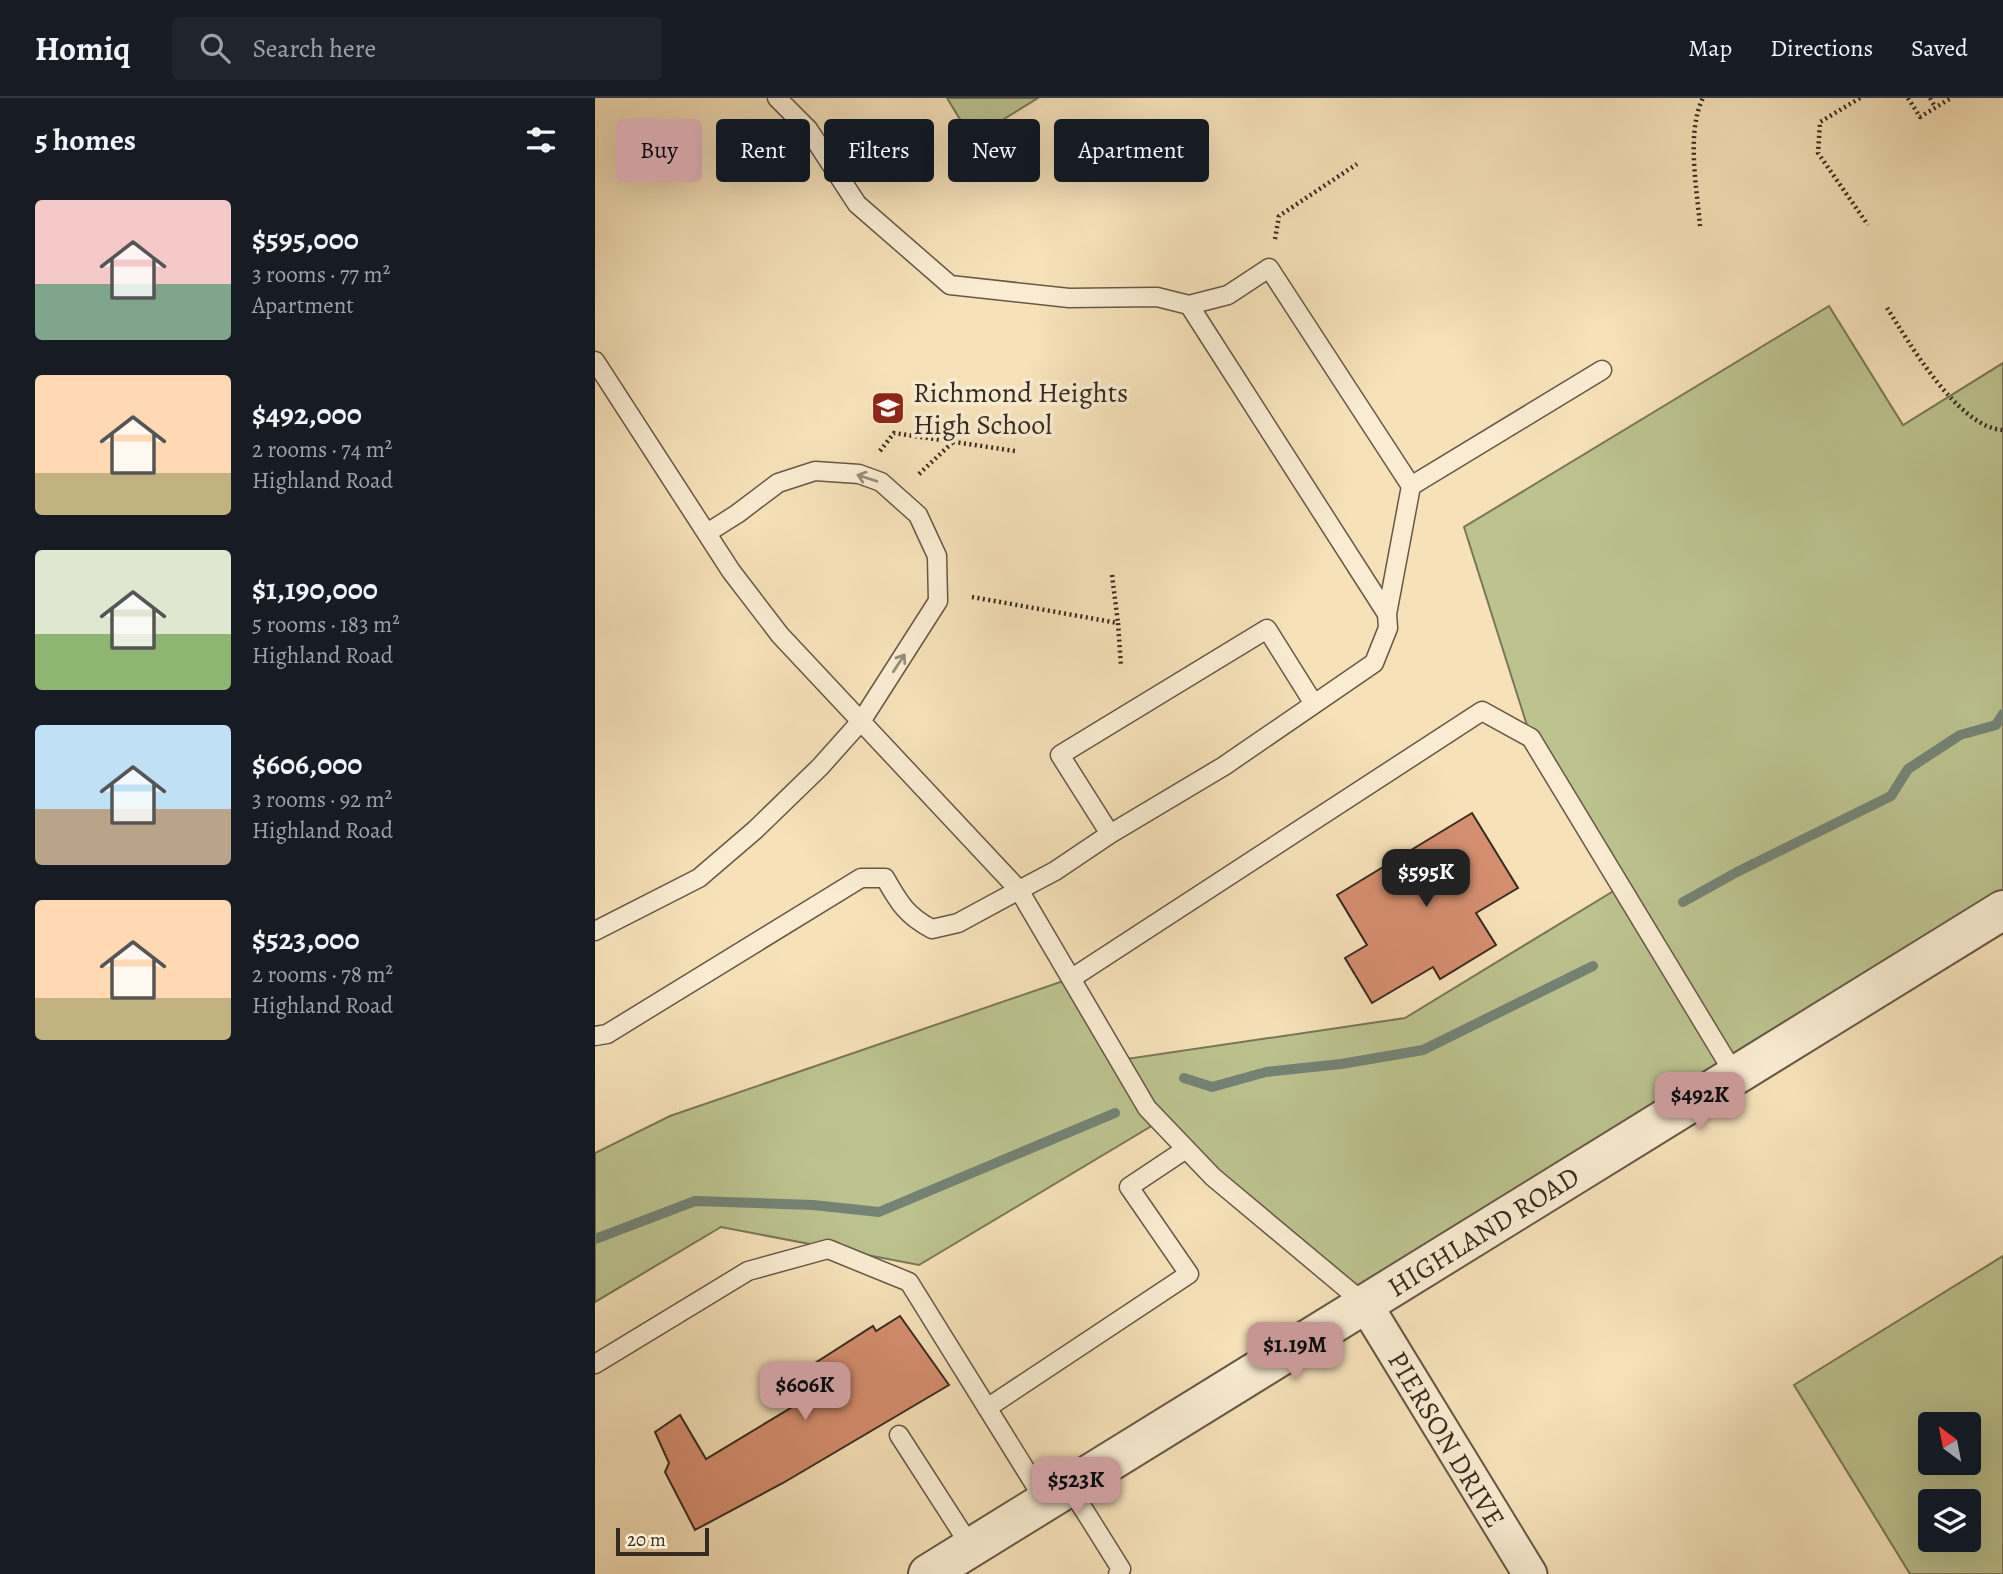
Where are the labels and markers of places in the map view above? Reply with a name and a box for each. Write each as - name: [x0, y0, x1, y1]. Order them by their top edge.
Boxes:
- place label: Richmond Heights High School: [913, 374, 1128, 444]
- school or university icon: Richmond Heights High School: [869, 389, 907, 427]
- pin: $595K: [1377, 850, 1475, 909]
- pin: $492K: [1651, 1072, 1749, 1132]
- pin: $1.19M: [1238, 1322, 1352, 1382]
- pin: $606K: [756, 1362, 854, 1422]
- pin: $523K: [1027, 1458, 1125, 1517]

